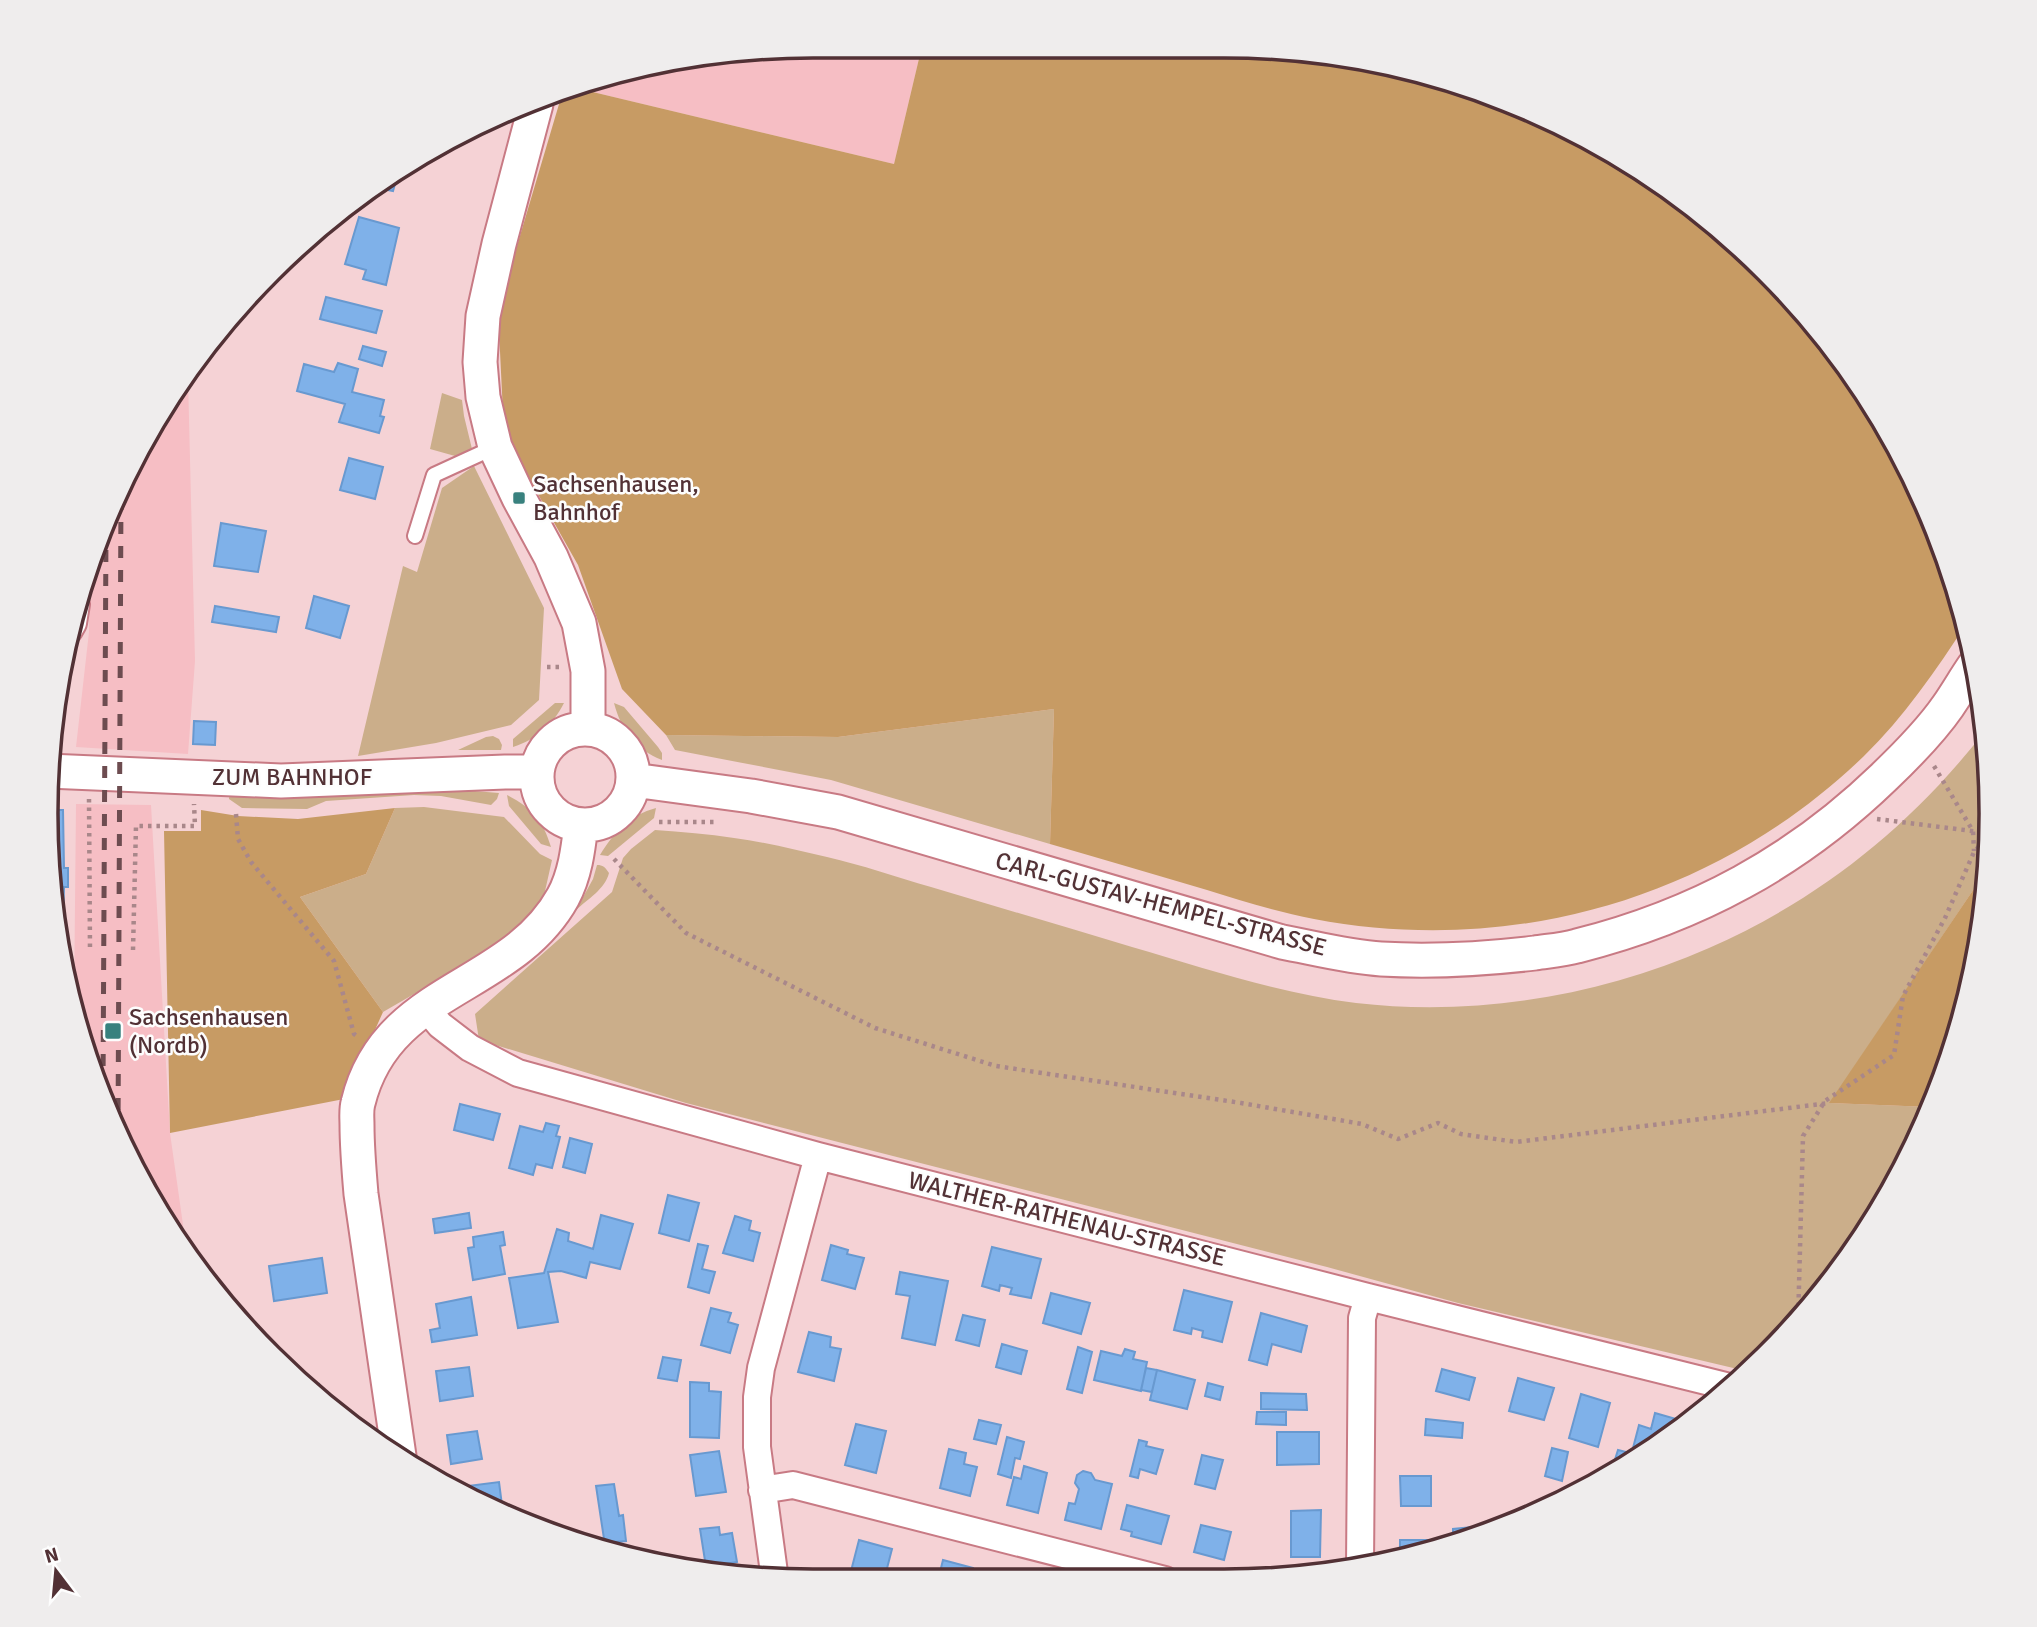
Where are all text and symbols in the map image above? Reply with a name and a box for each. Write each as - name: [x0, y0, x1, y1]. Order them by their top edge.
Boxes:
- place label: Sachsenhausen, Bahnhof: [533, 469, 699, 527]
- marker: Sachsenhausen, Bahnhof: [511, 490, 527, 506]
- street label: ZUM BAHNHOF: [212, 762, 372, 792]
- street label: CARL-GUSTAV-HEMPEL-STRASSE: [992, 845, 1330, 963]
- place label: Sachsenhausen (Nordb): [129, 1002, 288, 1060]
- marker: Sachsenhausen (Nordb): [103, 1021, 123, 1041]
- street label: WALTHER-RATHENAU-STRASSE: [905, 1165, 1229, 1273]
- north arrow: [21, 1536, 91, 1606]
- text: N: [42, 1542, 61, 1569]

